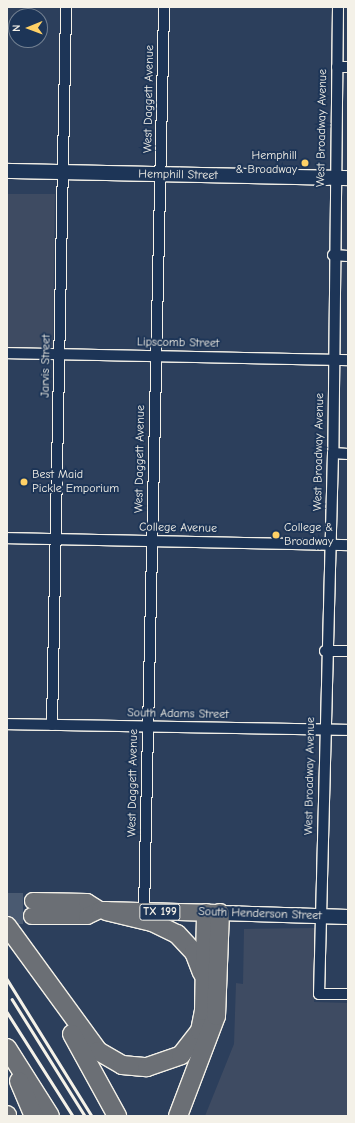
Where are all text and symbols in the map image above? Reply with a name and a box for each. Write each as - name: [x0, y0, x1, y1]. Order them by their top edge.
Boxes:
- north arrow: [8, 8, 48, 48]
- text: N: [10, 24, 23, 32]
- street label: West Daggett Avenue: [141, 45, 157, 153]
- street label: West Broadway Avenue: [314, 69, 330, 187]
- place label: Hemphill & Broadway: [236, 149, 297, 177]
- marker: Hemphill & Broadway: [300, 158, 310, 168]
- street label: Hemphill Street: [138, 167, 218, 183]
- street label: Jarvis Street: [38, 334, 54, 398]
- street label: Lipscomb Street: [137, 335, 219, 351]
- street label: West Broadway Avenue: [311, 393, 327, 511]
- street label: West Daggett Avenue: [132, 405, 148, 513]
- place label: Best Maid Pickle Emporium: [32, 468, 119, 496]
- marker: Best Maid Pickle Emporium: [19, 477, 29, 487]
- street label: College Avenue: [139, 520, 217, 536]
- place label: College & Broadway: [284, 521, 333, 549]
- marker: College & Broadway: [271, 530, 281, 540]
- street label: South Adams Street: [127, 706, 229, 722]
- street label: West Broadway Avenue: [302, 717, 318, 835]
- street label: West Daggett Avenue: [125, 729, 141, 837]
- road number: TX 199: [139, 903, 181, 921]
- street label: South Henderson Street: [198, 905, 322, 923]

